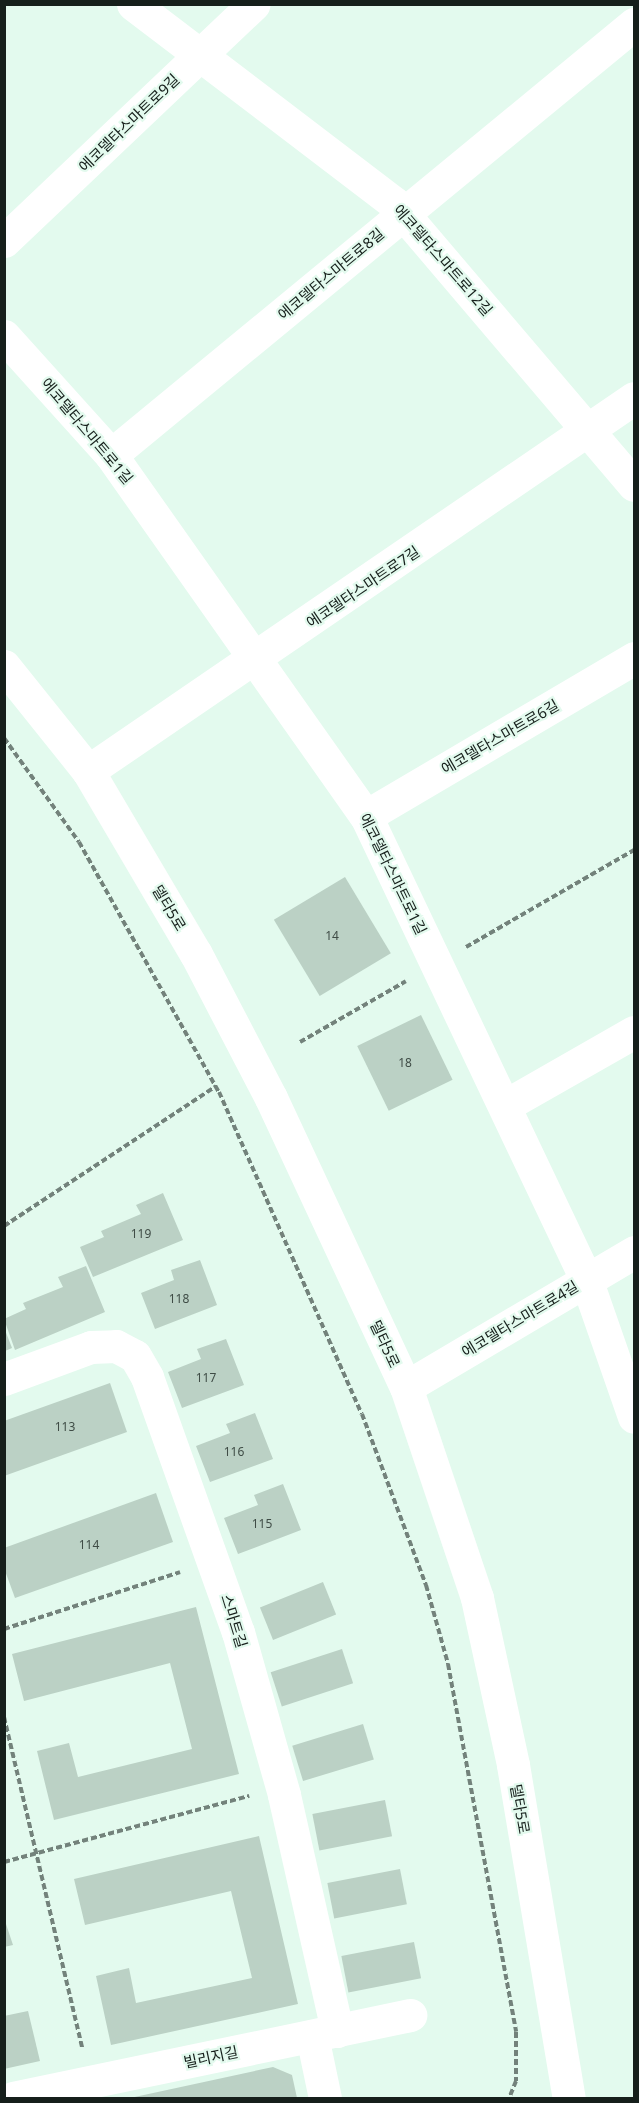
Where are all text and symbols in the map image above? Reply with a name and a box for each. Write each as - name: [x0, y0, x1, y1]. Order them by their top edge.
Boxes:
- street label: 에코델타스마트로9길: [75, 70, 183, 176]
- street label: 에코델타스마트로12길: [390, 201, 496, 319]
- street label: 에코델타스마트로8길: [274, 224, 388, 324]
- street label: 에코델타스마트로1길: [37, 374, 137, 488]
- street label: 에코델타스마트로7길: [303, 542, 423, 632]
- street label: 에코델타스마트로6길: [438, 696, 562, 778]
- street label: 에코델타스마트로1길: [356, 810, 430, 938]
- street label: 델타5로: [148, 882, 190, 934]
- house number: 14: [325, 929, 339, 943]
- house number: 18: [398, 1056, 412, 1070]
- house number: 119: [131, 1227, 151, 1241]
- street label: 에코델타스마트로4길: [458, 1277, 582, 1361]
- house number: 118: [169, 1292, 189, 1306]
- street label: 델타5로: [366, 1318, 404, 1370]
- house number: 117: [196, 1371, 216, 1385]
- house number: 113: [55, 1420, 75, 1434]
- house number: 116: [224, 1445, 244, 1459]
- house number: 115: [252, 1517, 272, 1531]
- house number: 114: [79, 1538, 99, 1552]
- street label: 스마트길: [217, 1592, 251, 1650]
- street label: 델타5로: [507, 1783, 533, 1835]
- street label: 빌리지길: [182, 2042, 240, 2072]

